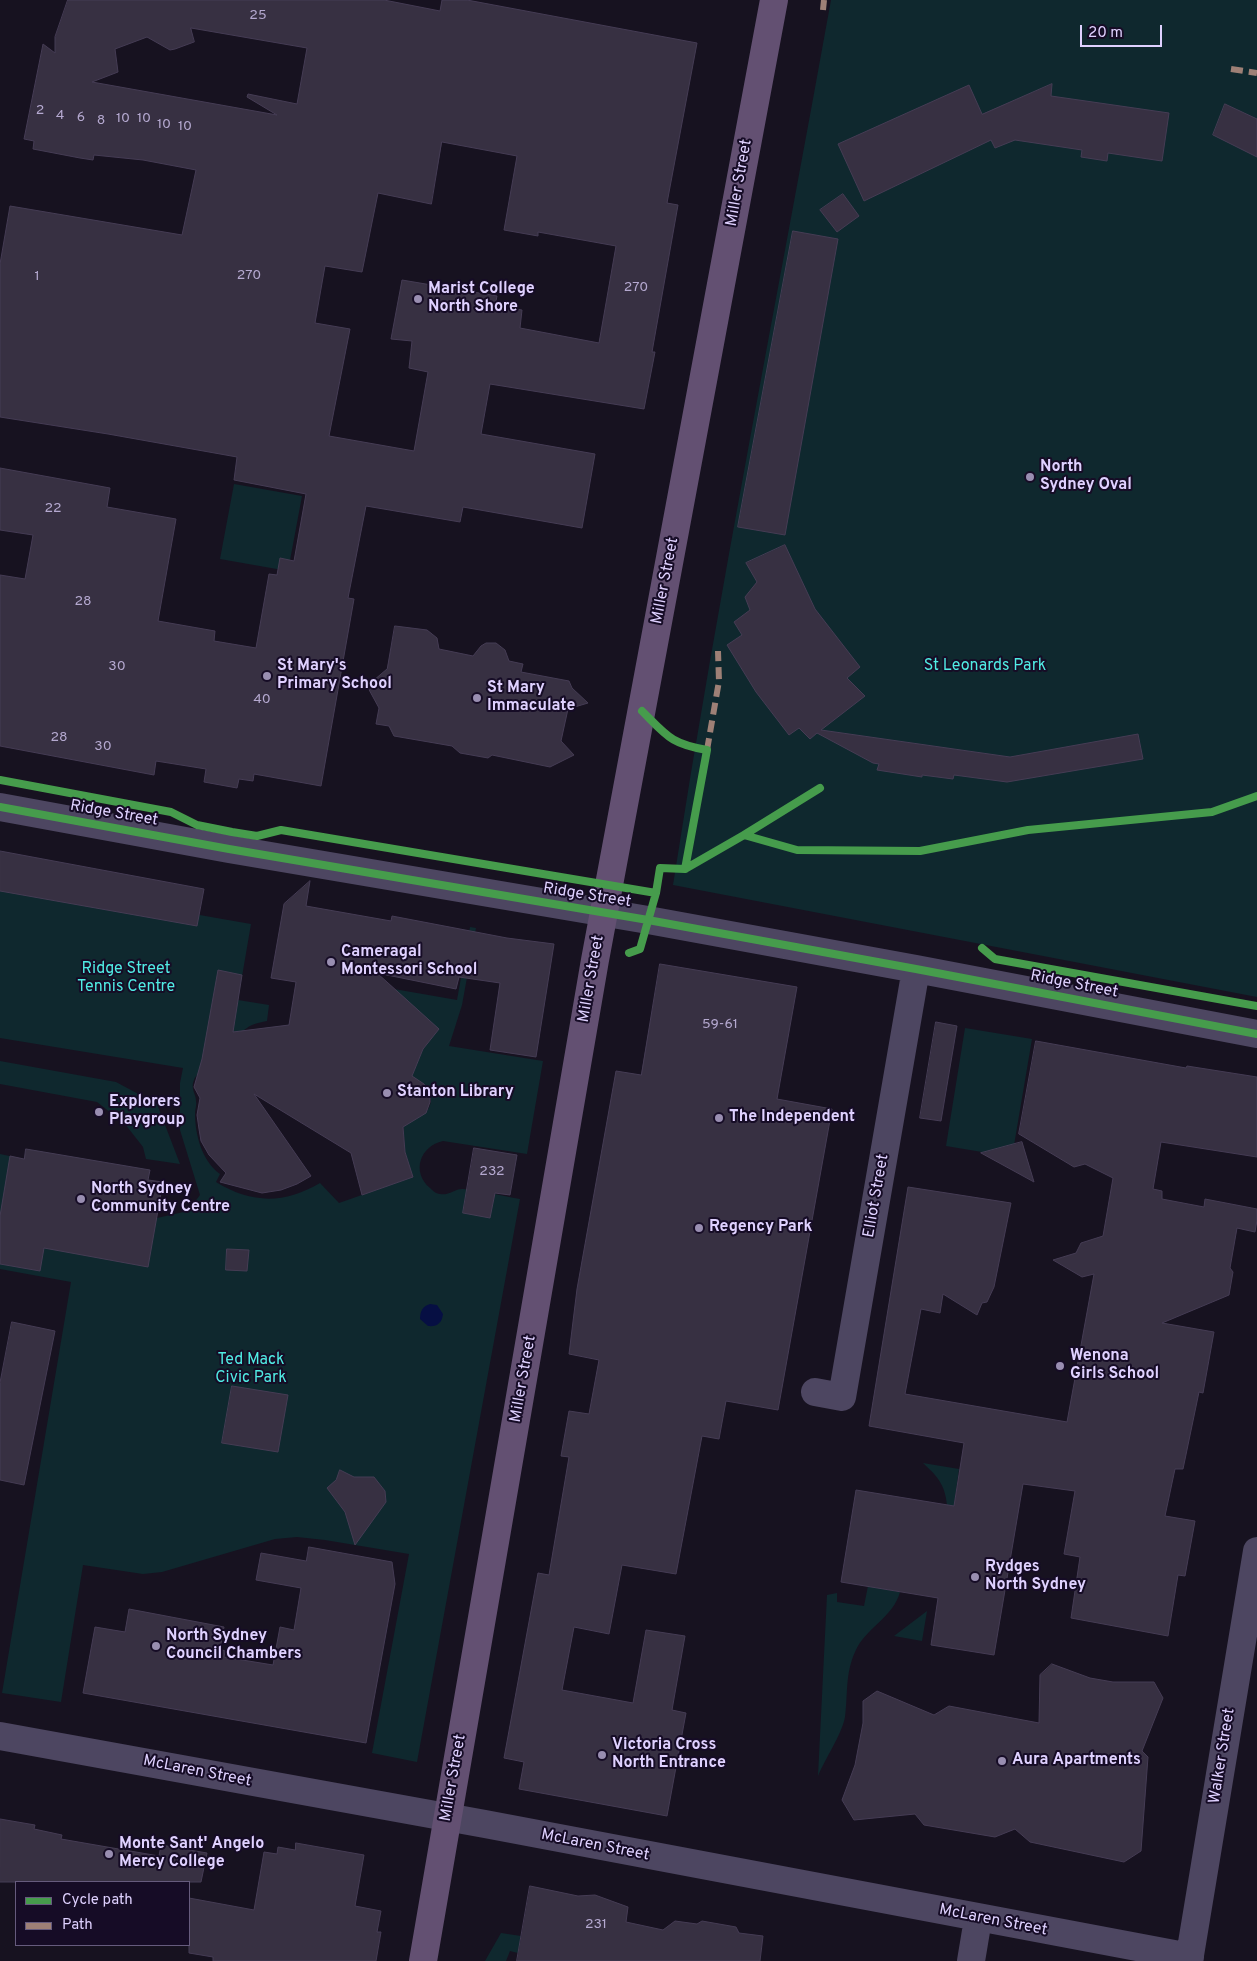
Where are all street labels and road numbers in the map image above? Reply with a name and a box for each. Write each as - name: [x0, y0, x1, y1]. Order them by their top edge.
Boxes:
- street label: Miller Street: [723, 138, 757, 228]
- street label: Miller Street: [648, 536, 684, 626]
- street label: Ridge Street: [68, 797, 160, 831]
- street label: Ridge Street: [542, 880, 632, 912]
- street label: Miller Street: [575, 934, 609, 1024]
- street label: Ridge Street: [1028, 967, 1120, 1003]
- street label: Elliot Street: [860, 1153, 894, 1239]
- street label: Miller Street: [507, 1334, 541, 1424]
- street label: Walker Street: [1206, 1707, 1240, 1805]
- street label: Miller Street: [437, 1733, 471, 1823]
- street label: McLaren Street: [141, 1752, 253, 1792]
- street label: McLaren Street: [539, 1826, 651, 1866]
- street label: McLaren Street: [937, 1901, 1049, 1941]

